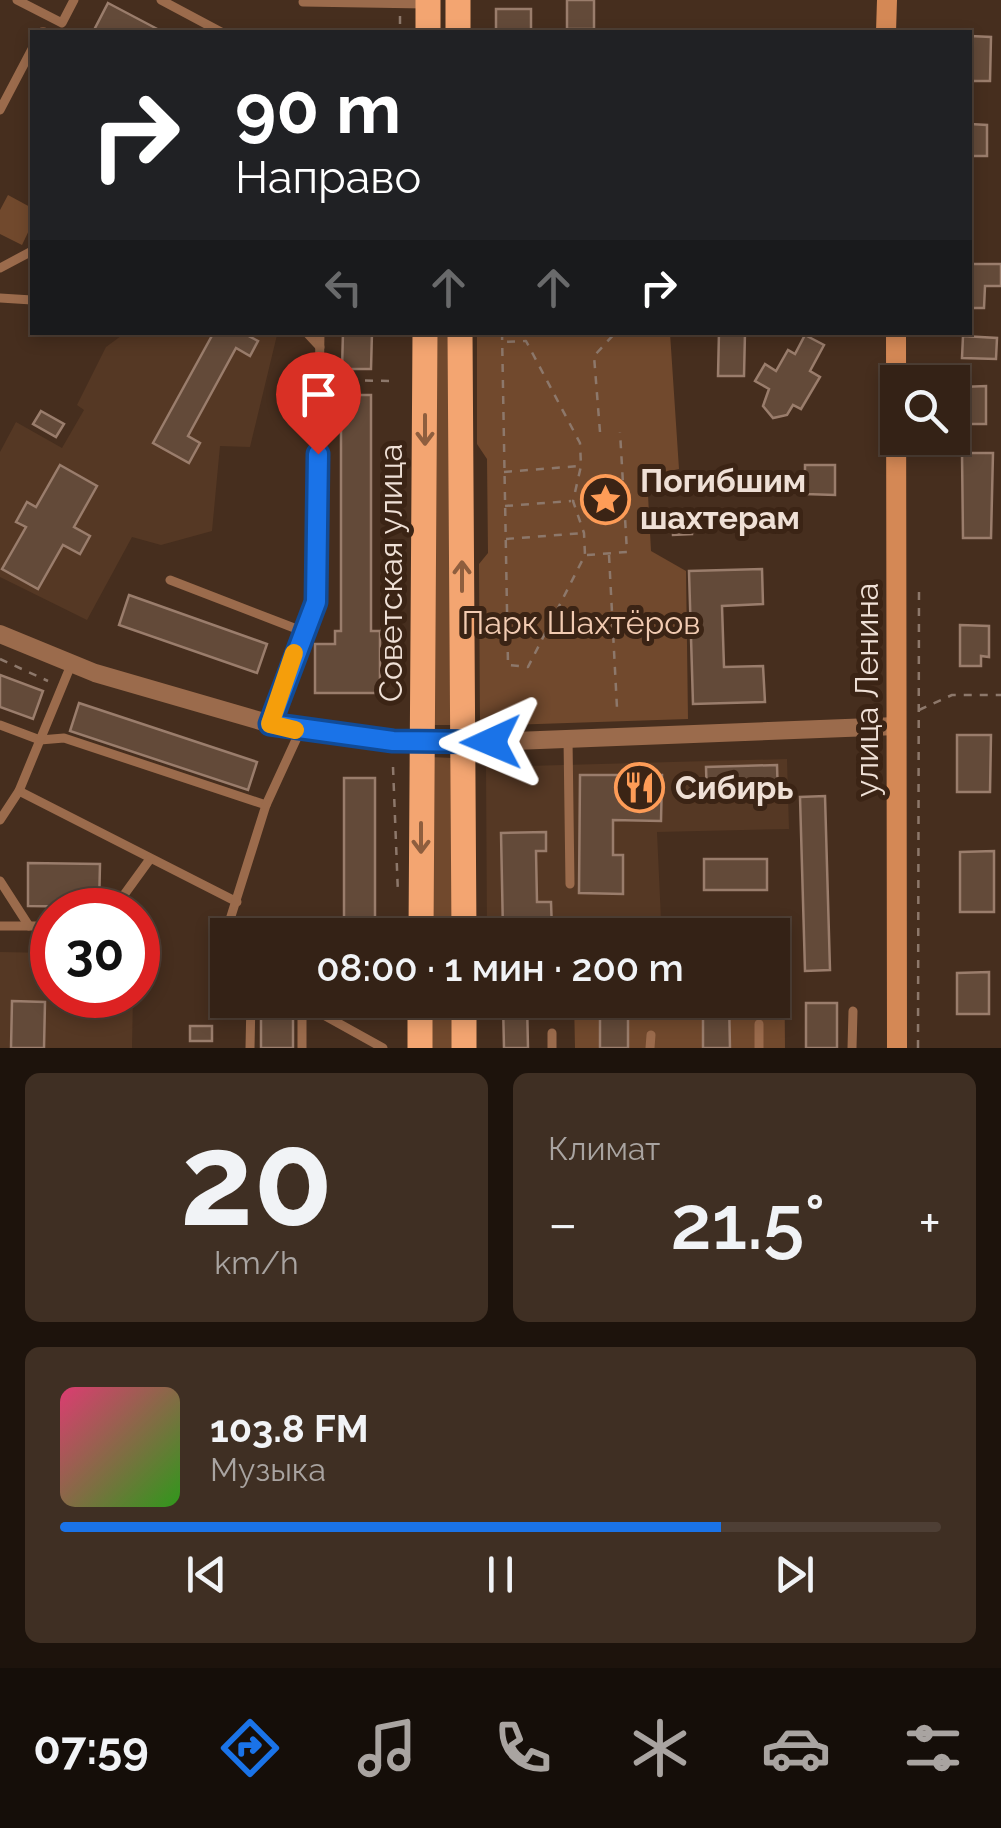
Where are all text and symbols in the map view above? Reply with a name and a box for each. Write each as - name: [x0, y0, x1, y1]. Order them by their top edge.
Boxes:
- text: 90 m: [235, 67, 401, 149]
- icon: right: [70, 70, 200, 200]
- text: Направо: [235, 151, 421, 204]
- icon: left: [316, 260, 371, 315]
- icon: ahead: [421, 260, 476, 315]
- icon: ahead: [526, 260, 581, 315]
- icon: right: [631, 260, 686, 315]
- pin: [276, 352, 361, 455]
- map controls: [880, 365, 970, 455]
- button: search: [880, 365, 970, 455]
- icon: arrive: [291, 367, 346, 422]
- one-way arrow: [416, 412, 434, 445]
- street label: Советская улица: [372, 444, 409, 702]
- place label: Погибшим шахтерам: [640, 462, 806, 536]
- place icon: Погибшим шахтерам: [579, 473, 631, 525]
- one-way arrow: [452, 560, 472, 592]
- street label: улица Ленина: [848, 583, 885, 797]
- park label: Парк Шахтёров: [462, 604, 700, 641]
- position arrow: [439, 690, 543, 794]
- restaurant icon: Сибирь: [614, 762, 666, 814]
- place label: Сибирь: [675, 769, 793, 806]
- one-way arrow: [412, 822, 430, 854]
- speed limit sign: 30: [30, 888, 160, 1018]
- text: 08:00 · 1 мин · 200 m: [316, 945, 684, 990]
- text: 20: [180, 1103, 333, 1255]
- text: Климат: [548, 1130, 660, 1167]
- text: 21.5°: [671, 1178, 825, 1267]
- text: −: [548, 1191, 578, 1256]
- text: +: [918, 1191, 941, 1256]
- text: km/h: [214, 1244, 299, 1281]
- text: 103.8 FM: [210, 1406, 369, 1451]
- text: Музыка: [210, 1451, 326, 1488]
- icon: previous: [179, 1547, 234, 1602]
- icon: pause: [473, 1547, 528, 1602]
- icon: next: [767, 1547, 822, 1602]
- icon: directions: [215, 1713, 285, 1783]
- icon: music: [352, 1713, 422, 1783]
- icon: phone: [488, 1713, 558, 1783]
- icon: climate: [625, 1713, 695, 1783]
- icon: car: [761, 1713, 831, 1783]
- icon: filters: [898, 1713, 968, 1783]
- text: 07:59: [33, 1722, 149, 1775]

